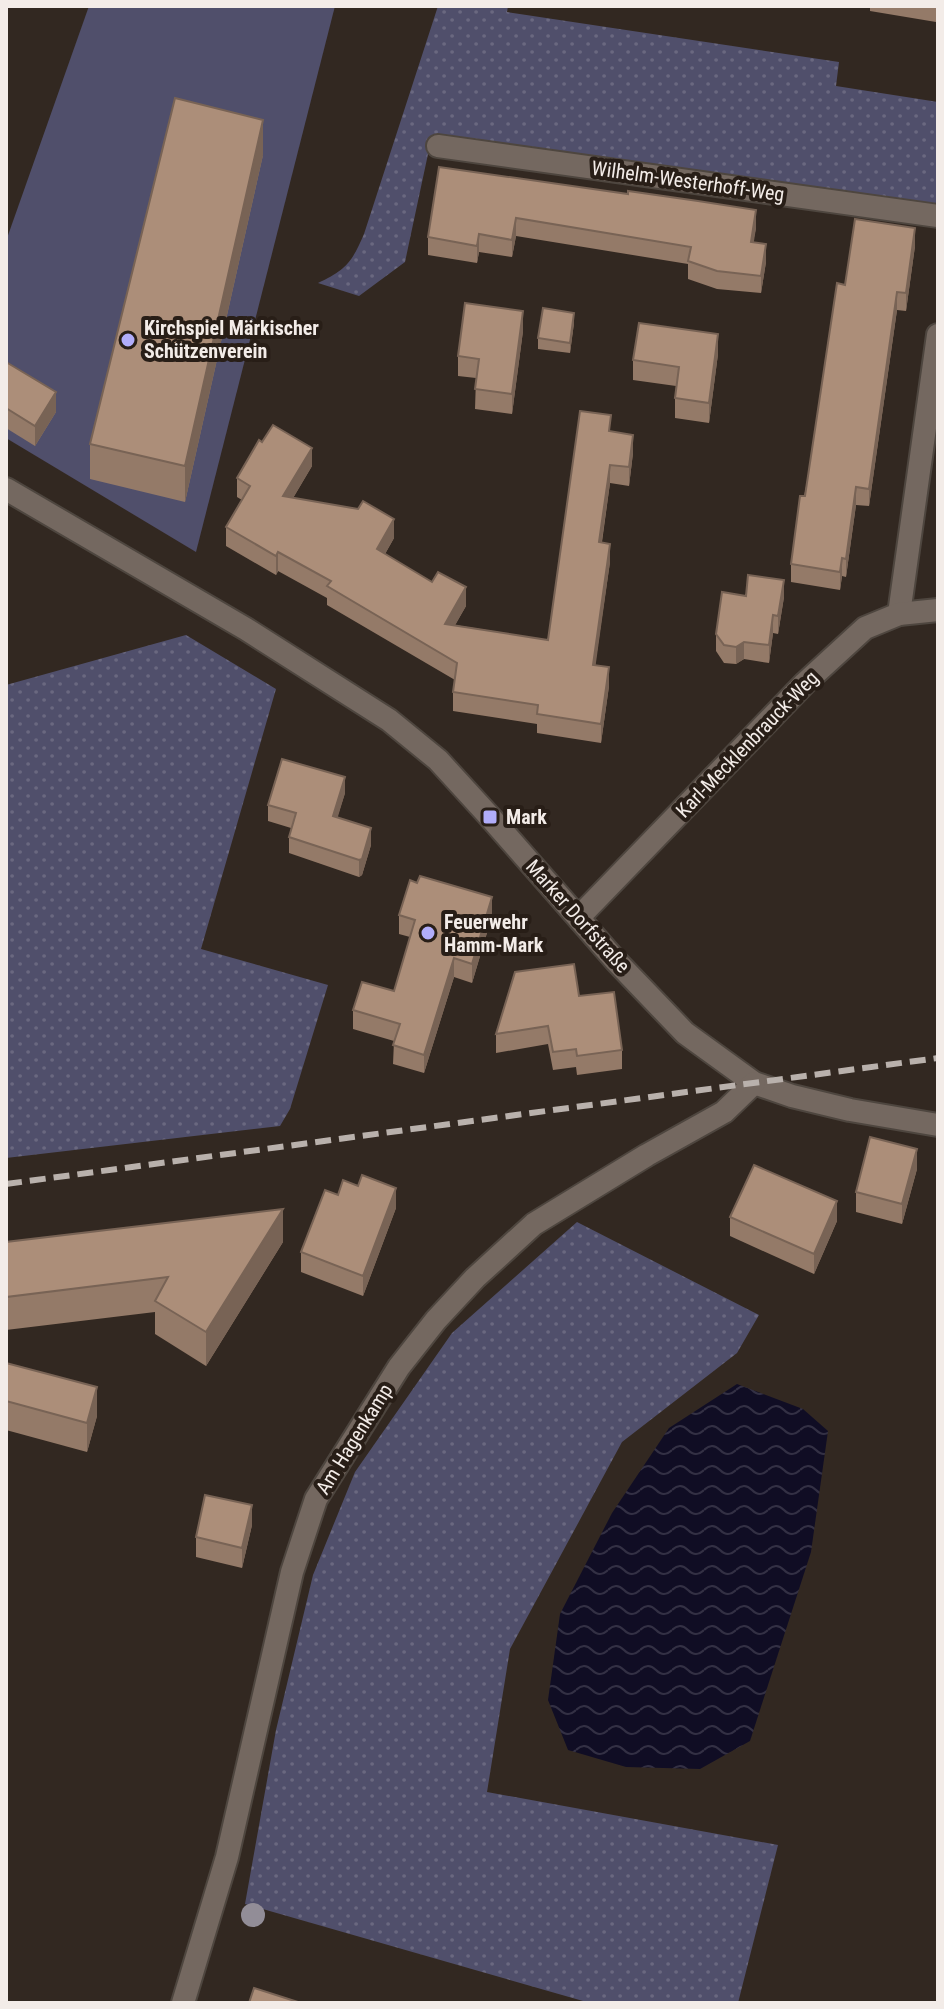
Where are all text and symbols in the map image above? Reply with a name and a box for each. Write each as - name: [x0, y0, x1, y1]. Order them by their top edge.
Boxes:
- street label: Wilhelm-Westerhoff-Weg: [590, 156, 786, 206]
- place label: Kirchspiel Märkischer Schützenverein: [144, 316, 319, 363]
- marker: Kirchspiel Märkischer Schützenverein: [119, 331, 137, 349]
- street label: Karl-Mecklenbrauck-Weg: [671, 666, 823, 822]
- place label: Mark: [506, 805, 547, 829]
- marker: Mark: [481, 808, 499, 826]
- street label: Marker Dorfstraße: [521, 855, 635, 977]
- place label: Feuerwehr Hamm-Mark: [444, 910, 544, 957]
- marker: Feuerwehr Hamm-Mark: [419, 924, 437, 942]
- street label: Am Hagenkamp: [311, 1379, 397, 1499]

